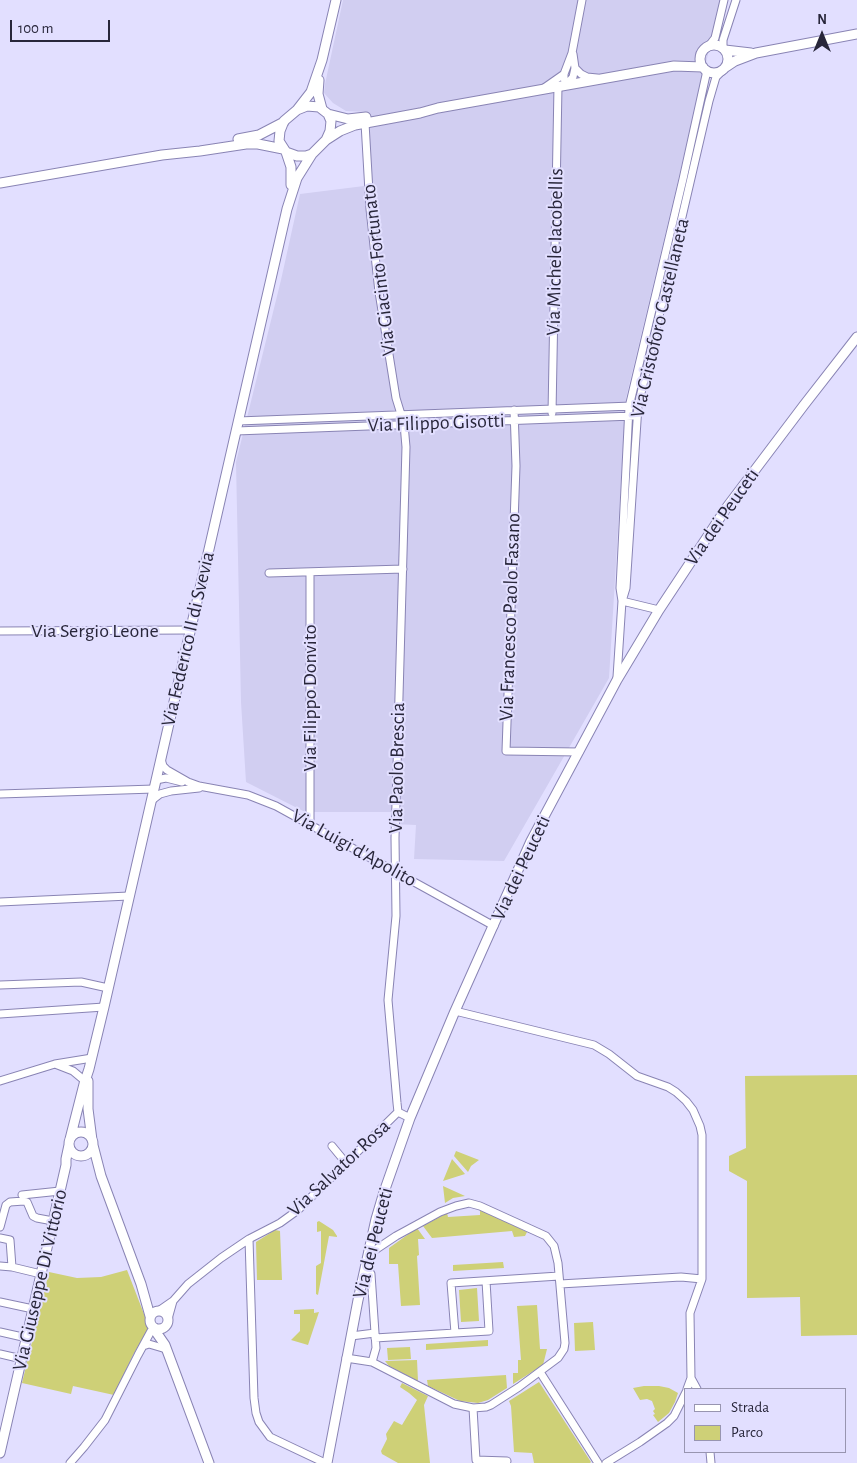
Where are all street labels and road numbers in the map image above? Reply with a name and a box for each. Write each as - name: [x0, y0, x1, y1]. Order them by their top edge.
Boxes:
- street label: Via Michele Iacobellis: [542, 168, 568, 336]
- street label: Via Giacinto Fortunato: [357, 183, 401, 357]
- street label: Via Cristoforo Castellaneta: [625, 216, 695, 420]
- street label: Via Filippo Gisotti: [367, 409, 505, 437]
- street label: Via dei Peuceti: [680, 464, 764, 570]
- street label: Via Francesco Paolo Fasano: [494, 513, 526, 721]
- street label: Via Federico II di Svevia: [156, 549, 220, 729]
- street label: Via Sergio Leone: [31, 619, 159, 643]
- street label: Via Filippo Donvito: [298, 624, 322, 772]
- street label: Via Paolo Brescia: [384, 702, 410, 834]
- street label: Via Luigi d'Apolito: [287, 804, 421, 892]
- street label: Via dei Peuceti: [486, 812, 556, 924]
- street label: Via Salvator Rosa: [283, 1114, 395, 1222]
- street label: Via dei Peuceti: [348, 1185, 398, 1301]
- street label: Via Giuseppe Di Vittorio: [7, 1187, 73, 1373]

